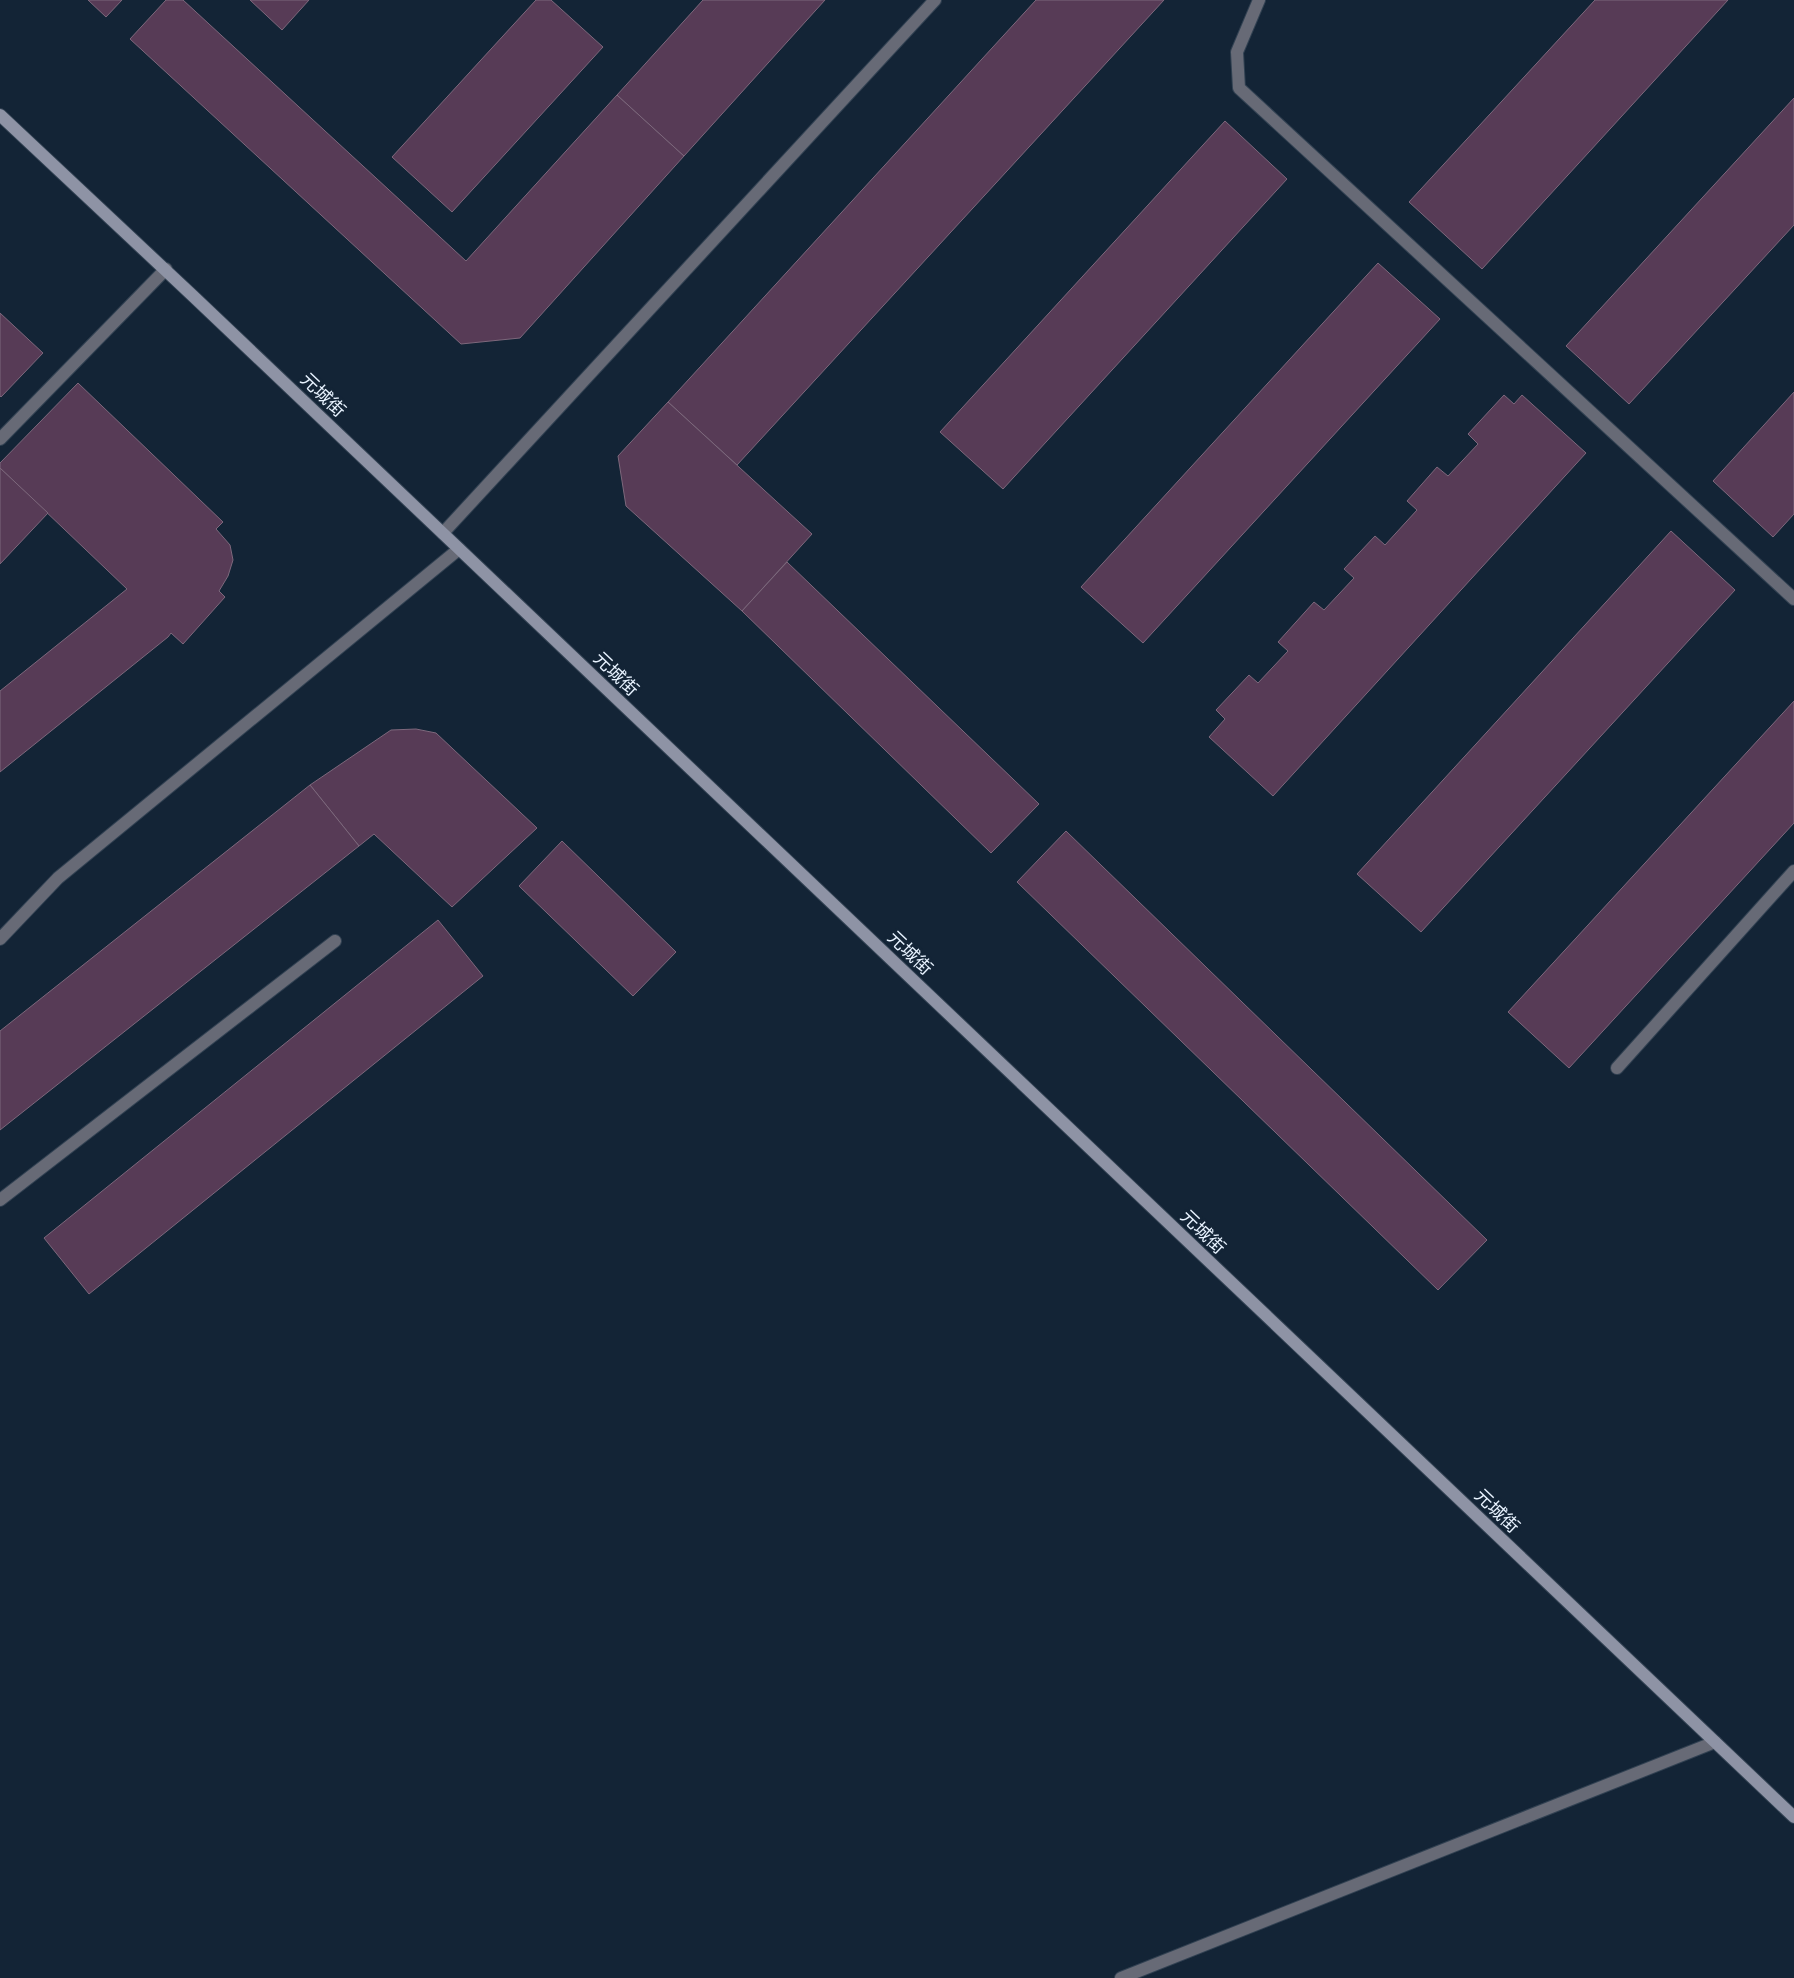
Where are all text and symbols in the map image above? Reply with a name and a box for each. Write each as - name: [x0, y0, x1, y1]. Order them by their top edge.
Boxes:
- street label: 元城街: [295, 367, 351, 423]
- street label: 元城街: [588, 646, 644, 702]
- street label: 元城街: [882, 925, 938, 981]
- street label: 元城街: [1175, 1204, 1231, 1260]
- street label: 元城街: [1469, 1483, 1525, 1539]

